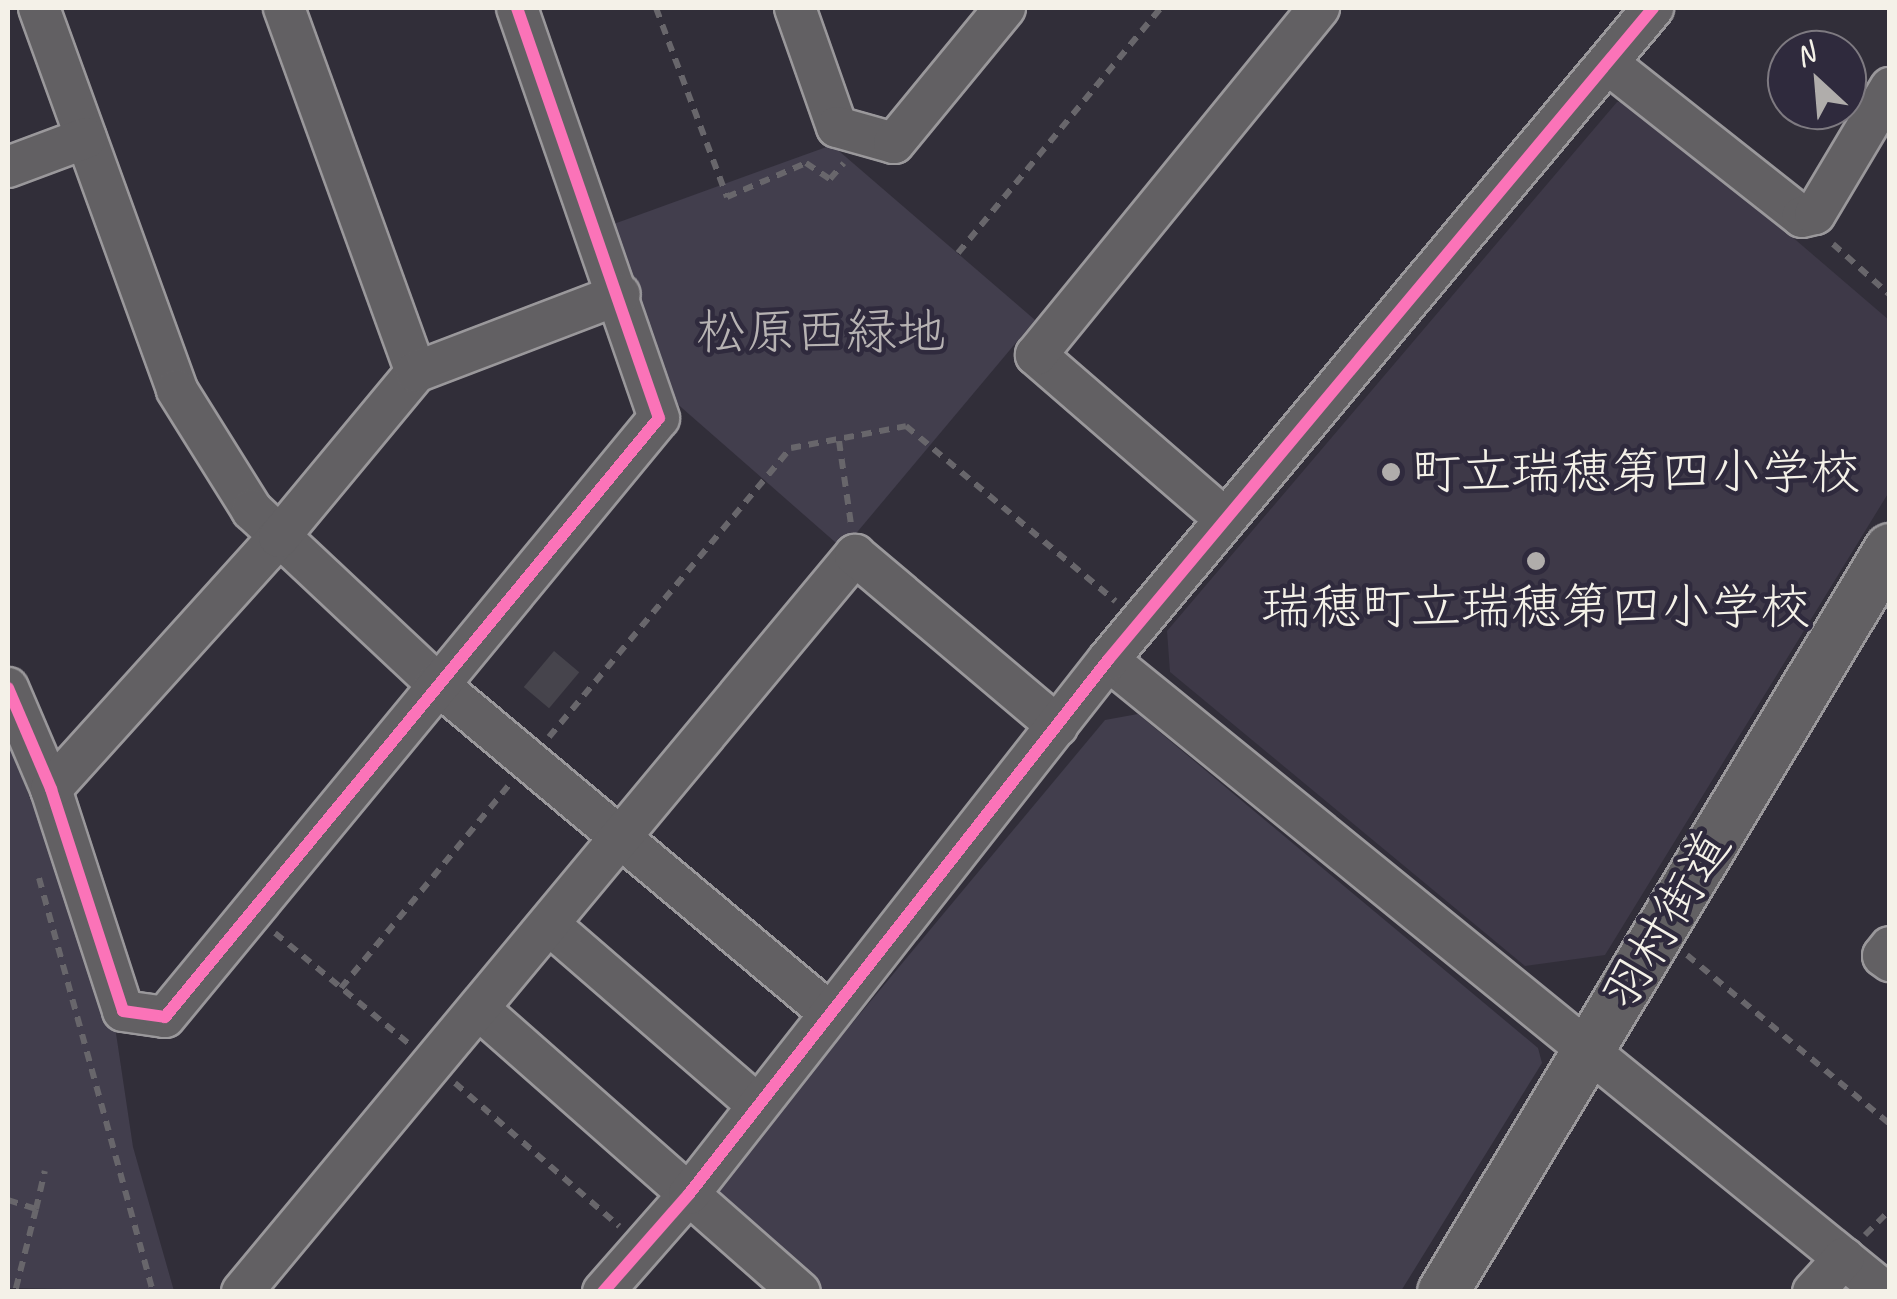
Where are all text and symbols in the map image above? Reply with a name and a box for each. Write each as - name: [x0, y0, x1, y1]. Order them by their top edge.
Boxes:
- north arrow: [1767, 30, 1867, 130]
- text: N: [1789, 35, 1820, 74]
- park label: 松原西緑地: [696, 302, 946, 362]
- place label: 町立瑞穂第四小学校: [1411, 442, 1861, 502]
- marker: 町立瑞穂第四小学校: [1380, 461, 1402, 483]
- marker: 瑞穂町立瑞穂第四小学校: [1525, 550, 1547, 572]
- place label: 瑞穂町立瑞穂第四小学校: [1261, 577, 1811, 637]
- street label: 羽村街道: [1589, 819, 1743, 1021]

